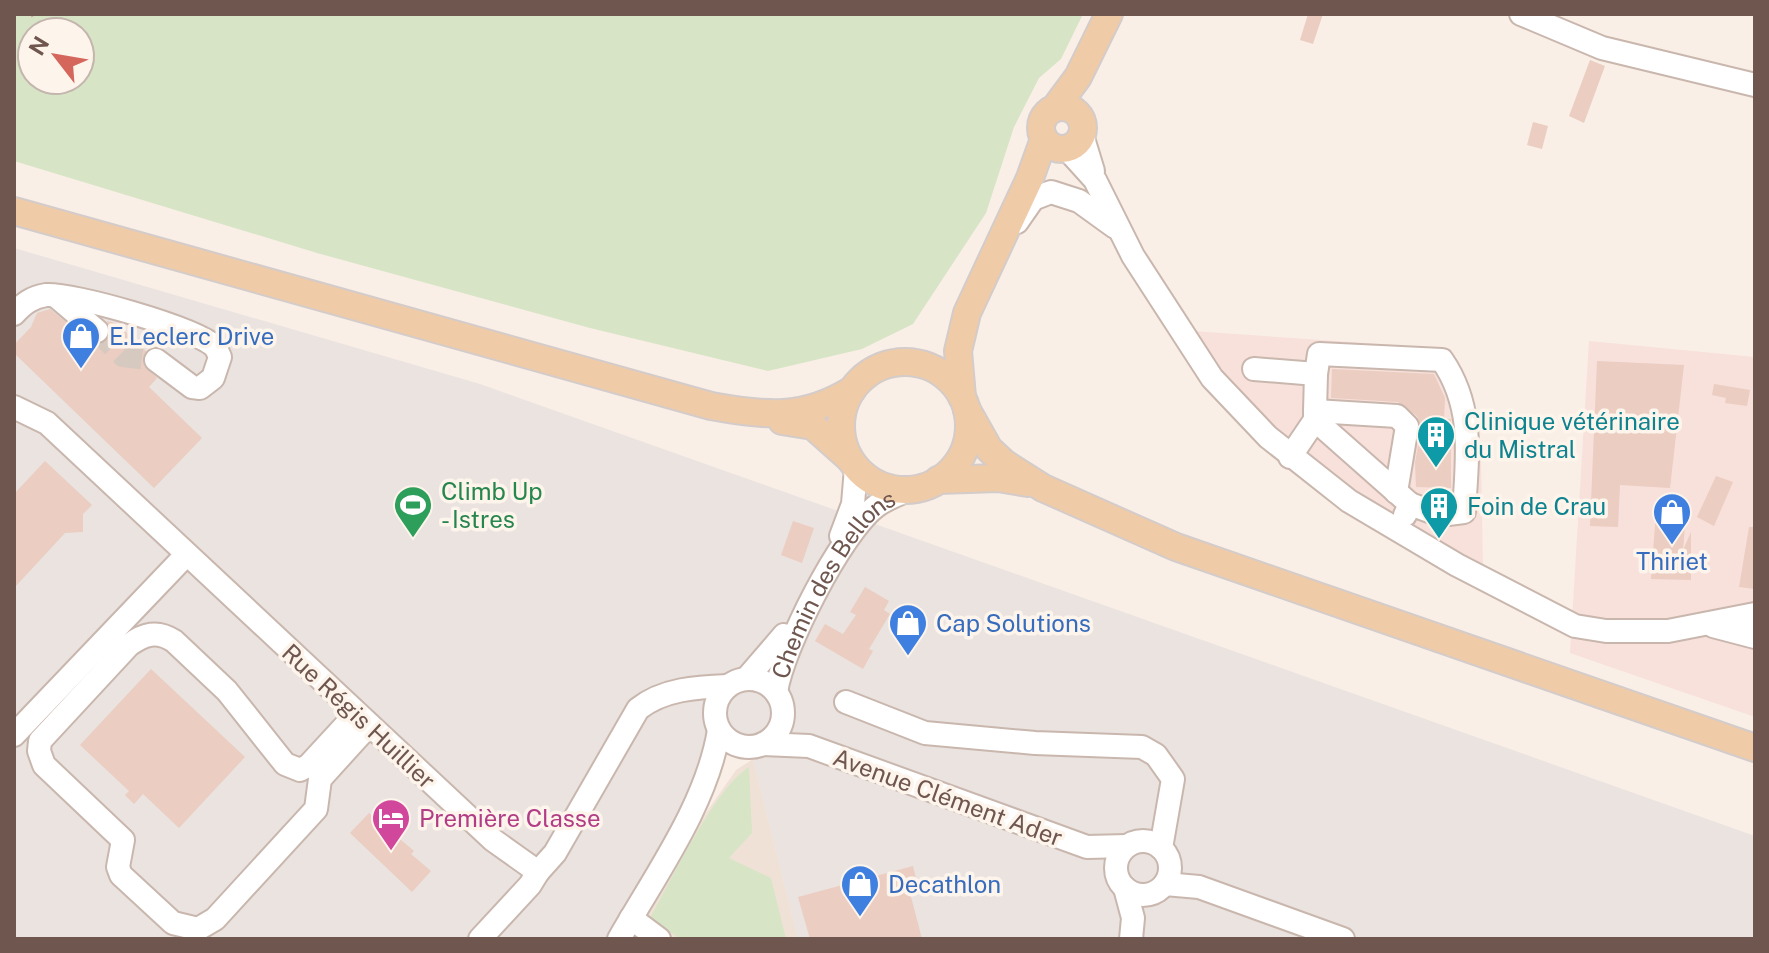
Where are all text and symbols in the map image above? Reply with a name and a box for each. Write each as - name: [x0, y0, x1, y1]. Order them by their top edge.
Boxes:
- north arrow: [16, 16, 96, 96]
- text: N: [23, 32, 54, 60]
- shop icon: E.Leclerc Drive: [60, 315, 102, 370]
- place label: E.Leclerc Drive: [109, 322, 274, 350]
- place label: Clinique vétérinaire du Mistral: [1464, 407, 1680, 463]
- building icon: Clinique vétérinaire du Mistral: [1415, 414, 1457, 469]
- place label: Climb Up - Istres: [441, 477, 543, 533]
- sports icon: Climb Up - Istres: [392, 484, 434, 539]
- street label: Chemin des Bellons: [766, 484, 900, 682]
- building icon: Foin de Crau: [1418, 485, 1460, 540]
- shop icon: Thiriet: [1651, 491, 1693, 546]
- place label: Foin de Crau: [1467, 492, 1606, 520]
- place label: Thiriet: [1636, 547, 1708, 575]
- shop icon: Cap Solutions: [887, 602, 929, 657]
- place label: Cap Solutions: [936, 609, 1091, 637]
- street label: Rue Régis Huillier: [277, 638, 441, 794]
- street label: Avenue Clément Ader: [830, 742, 1066, 852]
- hotel icon: Première Classe: [370, 797, 412, 852]
- place label: Première Classe: [419, 804, 601, 832]
- shop icon: Decathlon: [839, 863, 881, 918]
- place label: Decathlon: [888, 870, 1001, 898]

